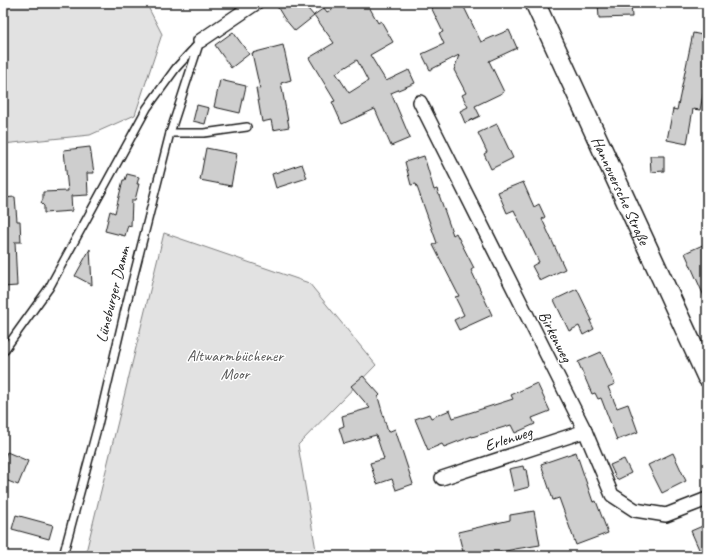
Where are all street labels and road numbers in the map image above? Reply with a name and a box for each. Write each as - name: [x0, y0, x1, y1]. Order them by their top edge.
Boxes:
- street label: Hannoversche Straße: [587, 133, 654, 250]
- street label: Lüneburger Damm: [91, 242, 135, 344]
- street label: Birkenweg: [534, 308, 577, 367]
- street label: Erlenweg: [482, 422, 536, 456]

